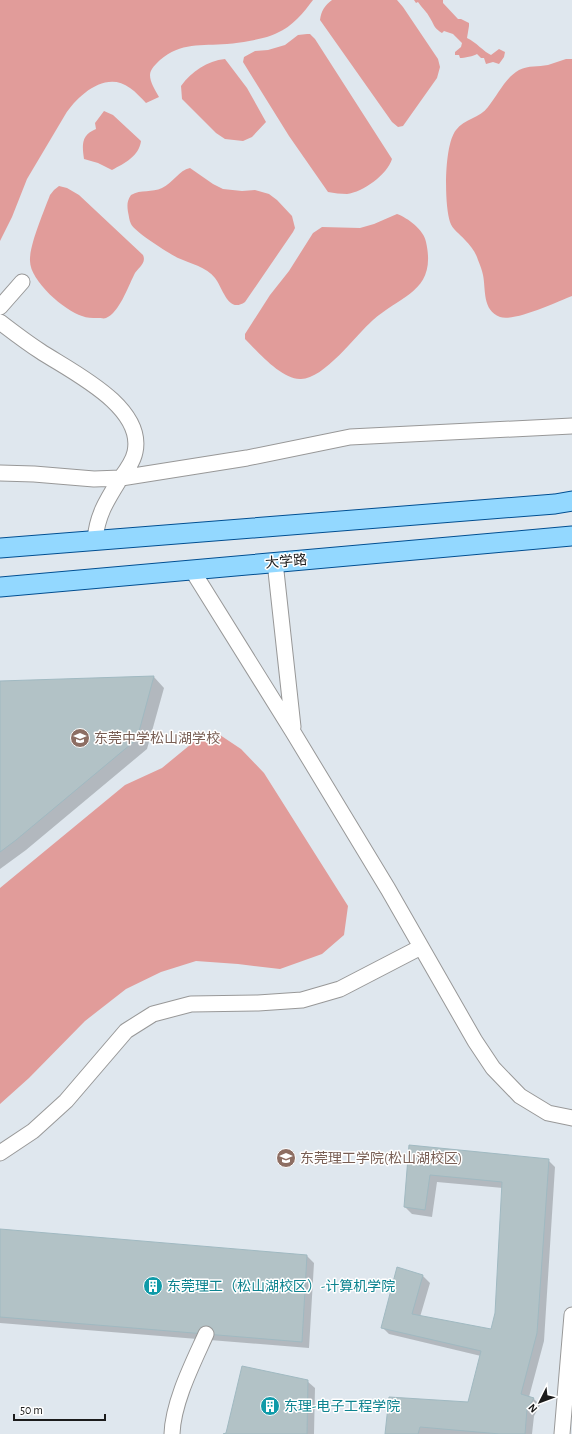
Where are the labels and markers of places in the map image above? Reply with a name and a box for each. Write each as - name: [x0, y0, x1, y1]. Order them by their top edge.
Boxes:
- school or university icon: 东莞中学松山湖学校: [69, 727, 91, 749]
- place label: 东莞中学松山湖学校: [94, 730, 220, 746]
- school or university icon: 东莞理工学院(松山湖校区): [275, 1147, 297, 1169]
- place label: 东莞理工学院(松山湖校区): [300, 1150, 462, 1166]
- building icon: 东莞理工（松山湖校区）-计算机学院: [142, 1275, 164, 1297]
- place label: 东莞理工（松山湖校区）-计算机学院: [167, 1278, 395, 1294]
- building icon: 东理-电子工程学院: [259, 1395, 281, 1417]
- place label: 东理-电子工程学院: [284, 1399, 400, 1414]

